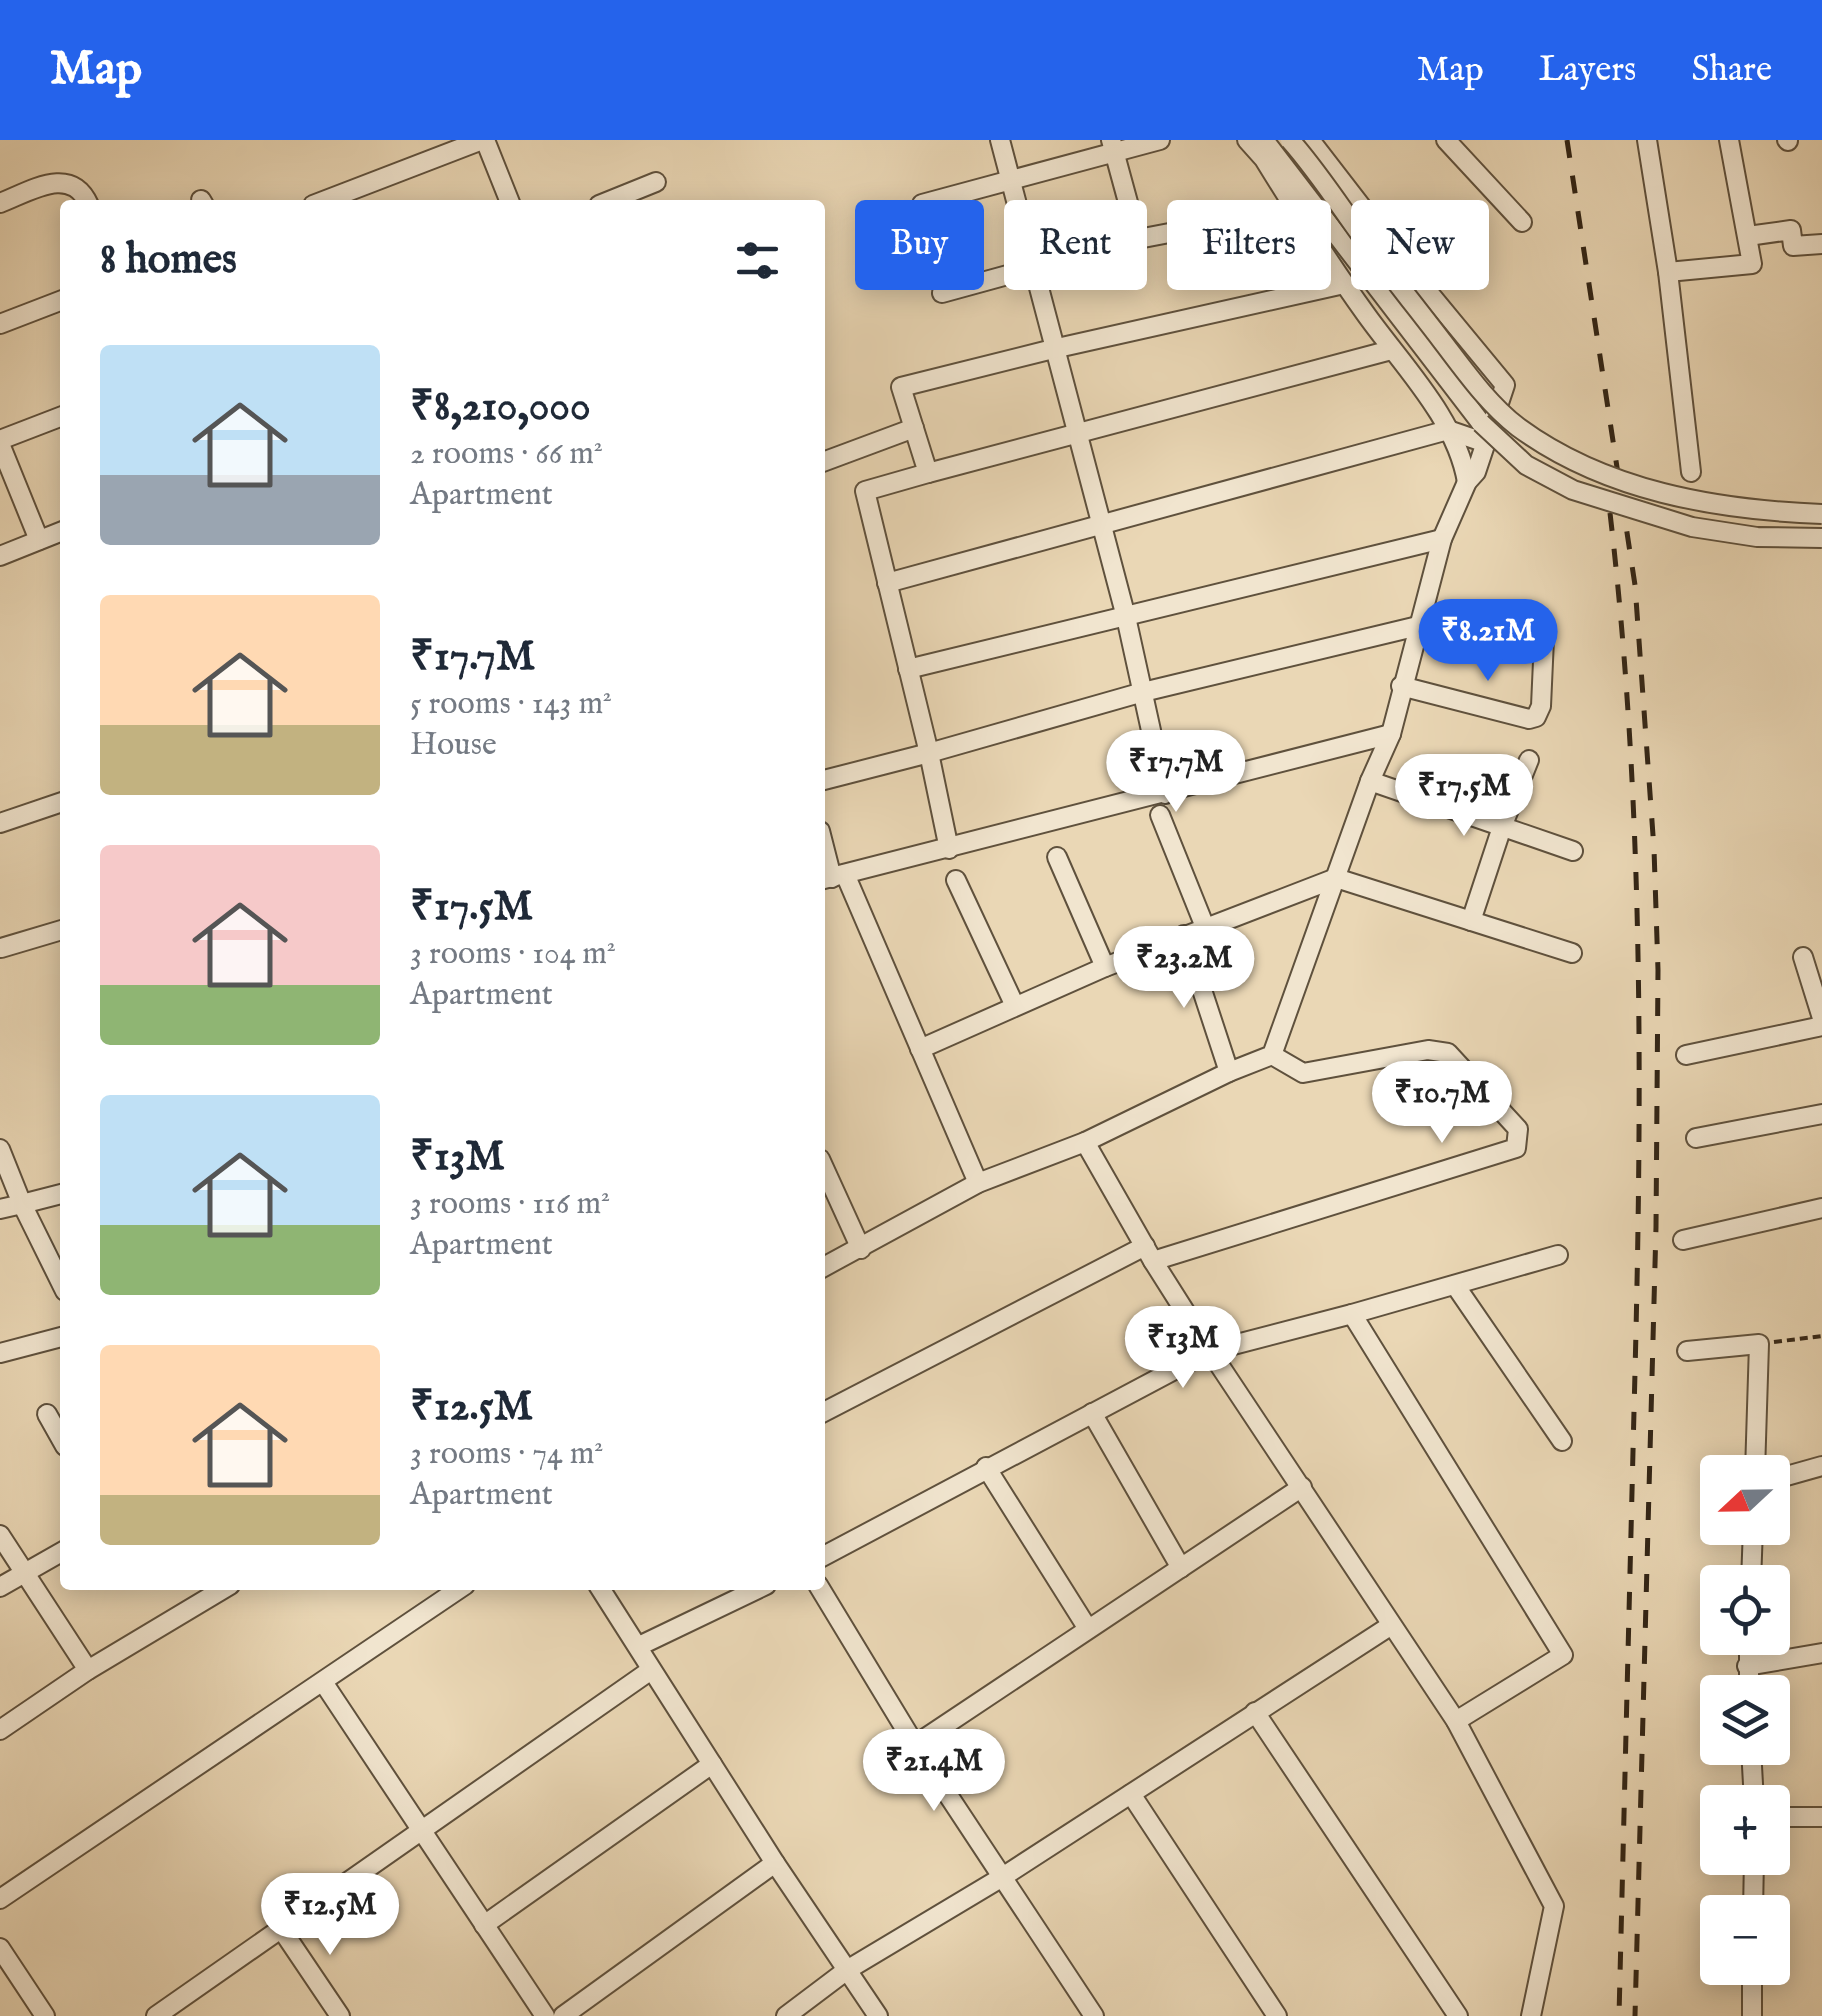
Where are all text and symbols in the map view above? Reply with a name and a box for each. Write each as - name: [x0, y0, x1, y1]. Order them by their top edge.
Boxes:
- text: Map: [50, 40, 142, 100]
- text: Map: [1417, 48, 1484, 93]
- text: Layers: [1539, 48, 1636, 93]
- text: Share: [1691, 48, 1772, 93]
- chip: Buy: [855, 200, 984, 290]
- chip: Rent: [1004, 200, 1147, 290]
- chip: Filters: [1167, 200, 1331, 290]
- chip: New: [1351, 200, 1489, 290]
- icon: filters: [730, 233, 785, 288]
- text: 8 homes: [100, 234, 237, 287]
- text: ₹8,210,000: [410, 381, 591, 434]
- icon: home: [180, 385, 300, 505]
- text: 2 rooms · 66 m²: [410, 434, 603, 475]
- text: Apartment: [410, 475, 553, 516]
- pin: ₹8.21M: [1407, 599, 1569, 684]
- text: ₹8.21M: [1441, 611, 1535, 652]
- text: ₹17.7M: [410, 631, 535, 684]
- icon: home: [180, 635, 300, 755]
- text: 5 rooms · 143 m²: [410, 684, 612, 725]
- text: House: [410, 725, 497, 766]
- pin: ₹17.7M: [1095, 730, 1257, 815]
- text: ₹17.7M: [1128, 742, 1224, 783]
- pin: ₹17.5M: [1383, 754, 1545, 839]
- text: ₹17.5M: [1417, 766, 1511, 807]
- text: ₹17.5M: [410, 881, 533, 934]
- icon: home: [180, 885, 300, 1005]
- pin: ₹23.2M: [1103, 926, 1265, 1011]
- text: 3 rooms · 104 m²: [410, 934, 616, 975]
- text: ₹23.2M: [1135, 938, 1233, 979]
- text: Apartment: [410, 975, 553, 1016]
- pin: ₹10.7M: [1361, 1061, 1523, 1146]
- text: ₹10.7M: [1394, 1073, 1490, 1114]
- text: ₹13M: [410, 1131, 505, 1184]
- icon: home: [180, 1135, 300, 1255]
- text: 3 rooms · 116 m²: [410, 1184, 610, 1225]
- text: Apartment: [410, 1225, 553, 1266]
- pin: ₹13M: [1124, 1306, 1242, 1391]
- text: ₹13M: [1147, 1318, 1219, 1359]
- text: ₹12.5M: [410, 1381, 533, 1434]
- icon: home: [180, 1385, 300, 1505]
- text: 3 rooms · 74 m²: [410, 1434, 603, 1475]
- north arrow: [1700, 1455, 1790, 1545]
- map controls: [1700, 1455, 1790, 1985]
- text: Apartment: [410, 1475, 553, 1516]
- button: locate: [1700, 1565, 1790, 1655]
- button: layers: [1700, 1675, 1790, 1765]
- pin: ₹21.4M: [853, 1729, 1015, 1814]
- text: ₹21.4M: [885, 1741, 983, 1782]
- button: +: [1700, 1785, 1790, 1875]
- pin: ₹12.5M: [249, 1873, 411, 1958]
- text: ₹12.5M: [283, 1885, 377, 1926]
- button: −: [1700, 1895, 1790, 1985]

